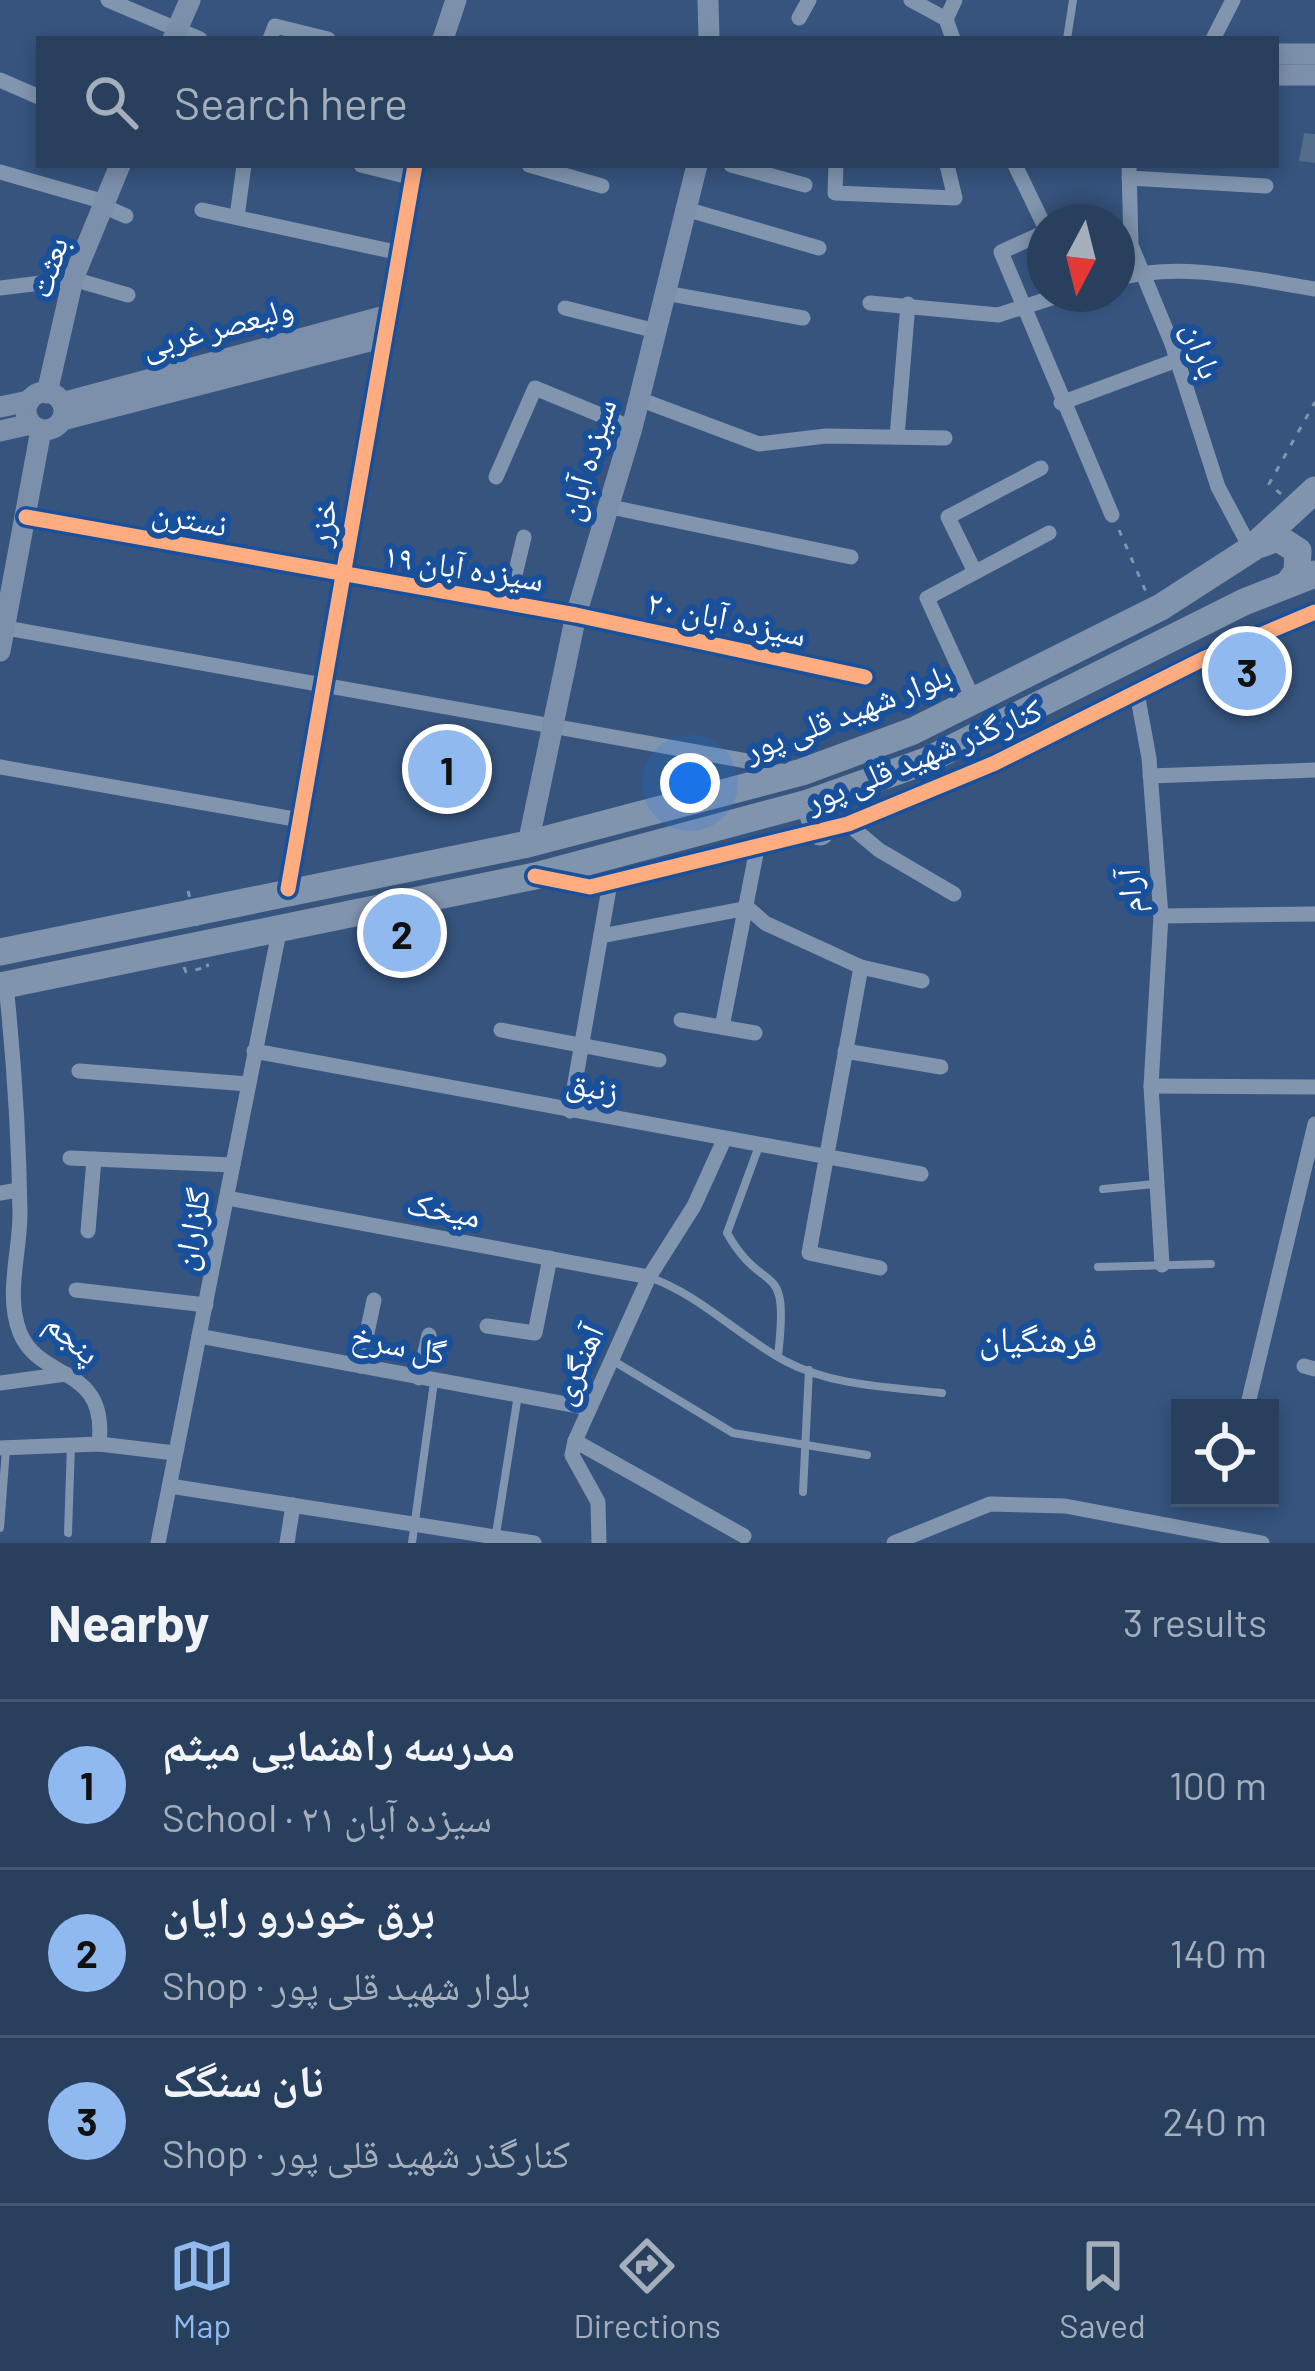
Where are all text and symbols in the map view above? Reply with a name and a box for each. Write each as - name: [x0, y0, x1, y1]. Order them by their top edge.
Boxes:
- search box: [36, 36, 1279, 168]
- icon: search: [78, 69, 144, 135]
- text: Search here: [174, 75, 408, 129]
- north arrow: [1027, 204, 1135, 312]
- street label: بعثت: [18, 232, 76, 302]
- street label: ولیعصر غربی: [137, 287, 298, 367]
- street label: باران: [1174, 316, 1232, 384]
- street label: سیزده آبان: [549, 393, 625, 525]
- street label: نسترن: [149, 490, 231, 546]
- street label: خزر: [297, 495, 345, 550]
- street label: سیزده آبان ۱۹: [381, 534, 547, 600]
- street label: سیزده آبان ۲۰: [643, 581, 810, 655]
- pin: 3: [1208, 626, 1286, 716]
- street label: بلوار شهید قلی پور: [737, 653, 957, 771]
- street label: کنارگذر شهید قلی پور: [798, 688, 1048, 822]
- pin: 1: [408, 724, 486, 814]
- your location: [660, 753, 720, 813]
- street label: آرام: [1107, 866, 1152, 914]
- pin: 2: [363, 888, 441, 978]
- street label: زنبق: [563, 1060, 623, 1112]
- street label: میخک: [404, 1181, 484, 1235]
- street label: گلزاران: [162, 1184, 220, 1274]
- street label: پنجم: [36, 1302, 110, 1375]
- street label: گل سرخ: [348, 1314, 450, 1374]
- street label: آهنگری: [541, 1316, 614, 1411]
- district label: فرهنگیان: [979, 1316, 1097, 1361]
- map controls: [1171, 1399, 1279, 1507]
- button: locate: [1171, 1399, 1279, 1507]
- text: Nearby: [48, 1591, 209, 1652]
- text: 3 results: [1123, 1598, 1267, 1645]
- text: مدرسه راهنمایی میثم: [162, 1716, 515, 1770]
- text: 1: [80, 1761, 94, 1808]
- text: 100 m: [1169, 1761, 1267, 1808]
- text: School · سیزده آبان ۲۱: [162, 1793, 492, 1840]
- text: برق خودرو رایان: [162, 1884, 435, 1938]
- text: 2: [76, 1929, 98, 1976]
- text: 140 m: [1170, 1929, 1267, 1976]
- text: Shop · بلوار شهید قلی پور: [162, 1961, 531, 2008]
- text: نان سنگک: [162, 2052, 324, 2106]
- text: 3: [76, 2097, 98, 2144]
- text: 240 m: [1163, 2097, 1267, 2144]
- text: Shop · کنارگذر شهید قلی پور: [162, 2129, 570, 2176]
- tab: Map: [169, 2233, 235, 2345]
- tab: Directions: [573, 2233, 721, 2345]
- tab: Saved: [1059, 2233, 1146, 2345]

